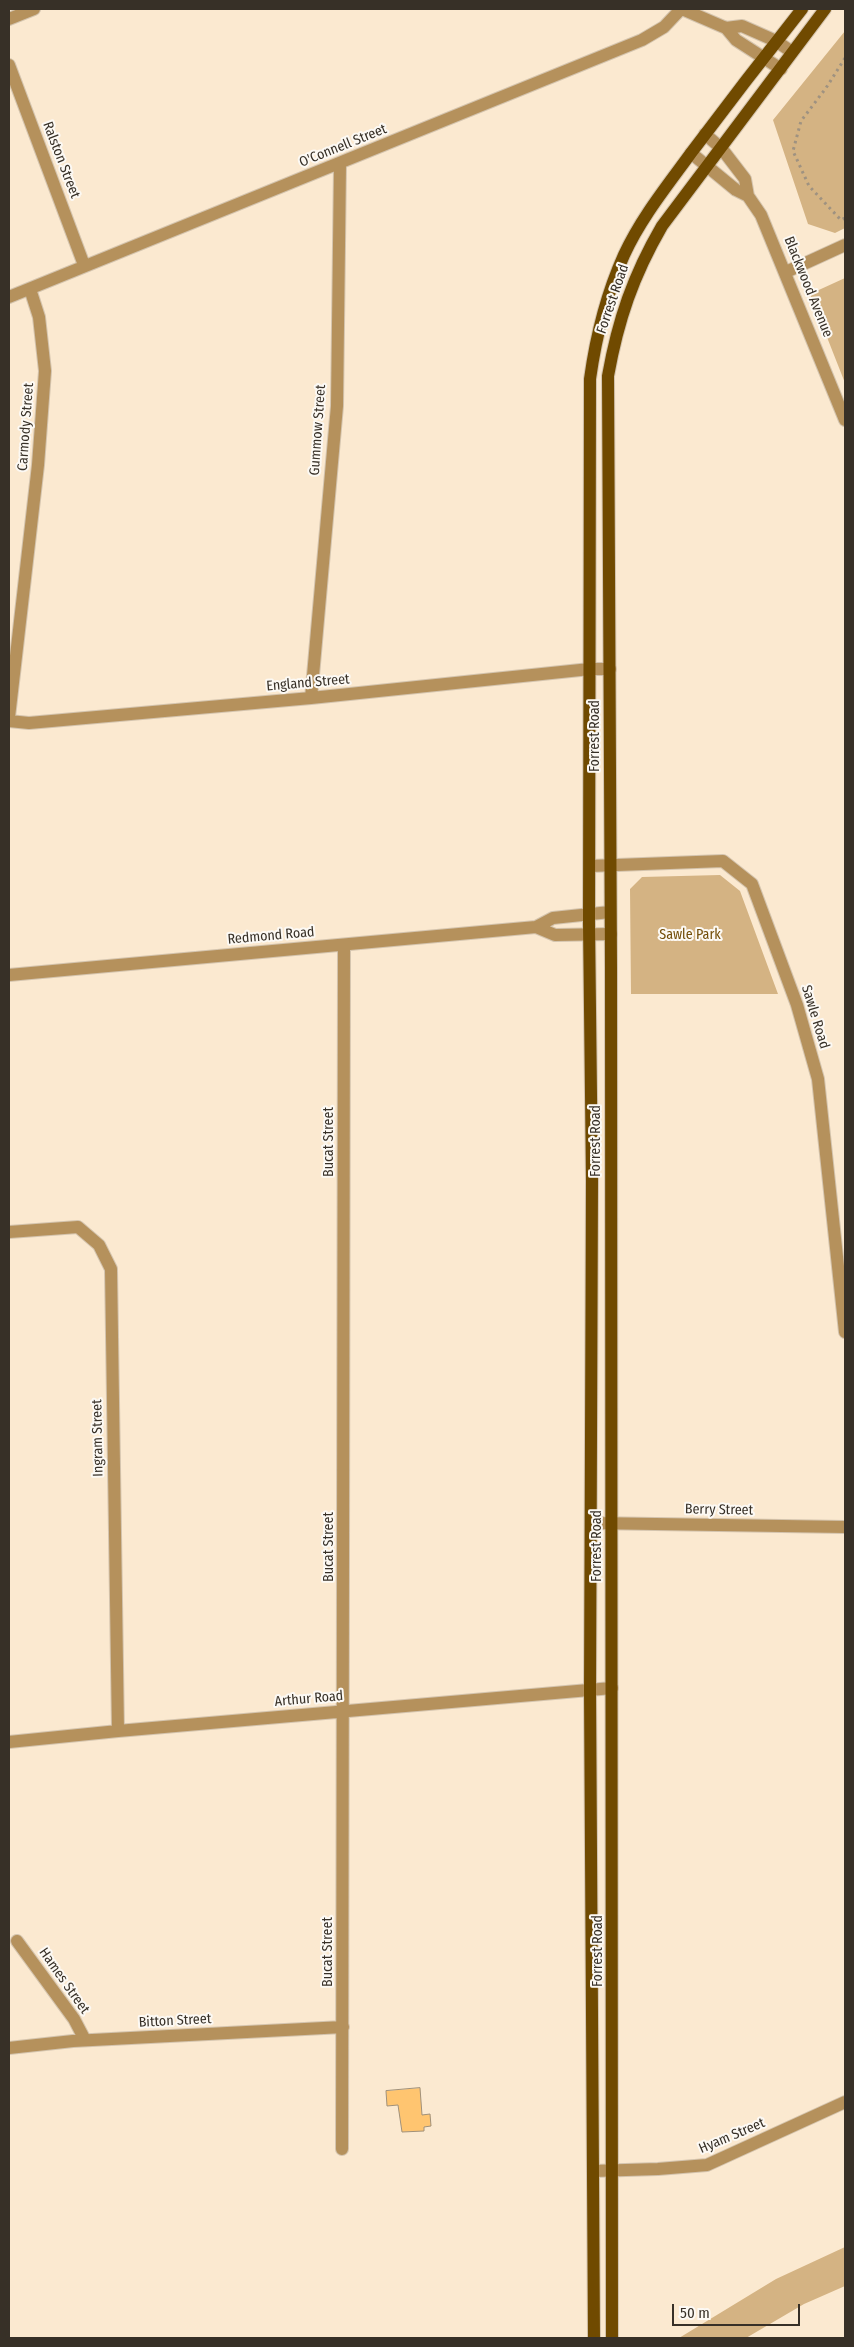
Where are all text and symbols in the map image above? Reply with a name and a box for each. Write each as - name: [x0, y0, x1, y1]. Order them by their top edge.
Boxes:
- street label: Ralston Street: [39, 119, 83, 201]
- street label: O'Connell Street: [297, 121, 389, 171]
- street label: Blackwood Avenue: [780, 234, 836, 340]
- street label: Forrest Road: [593, 262, 633, 336]
- street label: Carmody Street: [15, 382, 37, 472]
- street label: Gummow Street: [306, 384, 330, 476]
- street label: England Street: [266, 671, 350, 695]
- street label: Forrest Road: [587, 700, 603, 772]
- street label: Redmond Road: [227, 924, 315, 948]
- park label: Sawle Park: [659, 927, 721, 943]
- street label: Sawle Road: [797, 983, 833, 1051]
- street label: Forrest Road: [588, 1105, 604, 1177]
- street label: Bucat Street: [321, 1107, 337, 1177]
- street label: Ingram Street: [89, 1399, 107, 1477]
- street label: Berry Street: [685, 1501, 753, 1519]
- street label: Forrest Road: [589, 1510, 605, 1582]
- street label: Bucat Street: [321, 1512, 337, 1582]
- street label: Arthur Road: [274, 1688, 344, 1710]
- street label: Forrest Road: [590, 1915, 606, 1987]
- street label: Bucat Street: [320, 1917, 336, 1987]
- street label: Hames Street: [35, 1945, 93, 2017]
- street label: Bitton Street: [138, 2011, 212, 2031]
- street label: Hyam Street: [697, 2115, 767, 2157]
- scale bar: [674, 2294, 802, 2326]
- text: 50 m: [680, 2304, 710, 2322]

